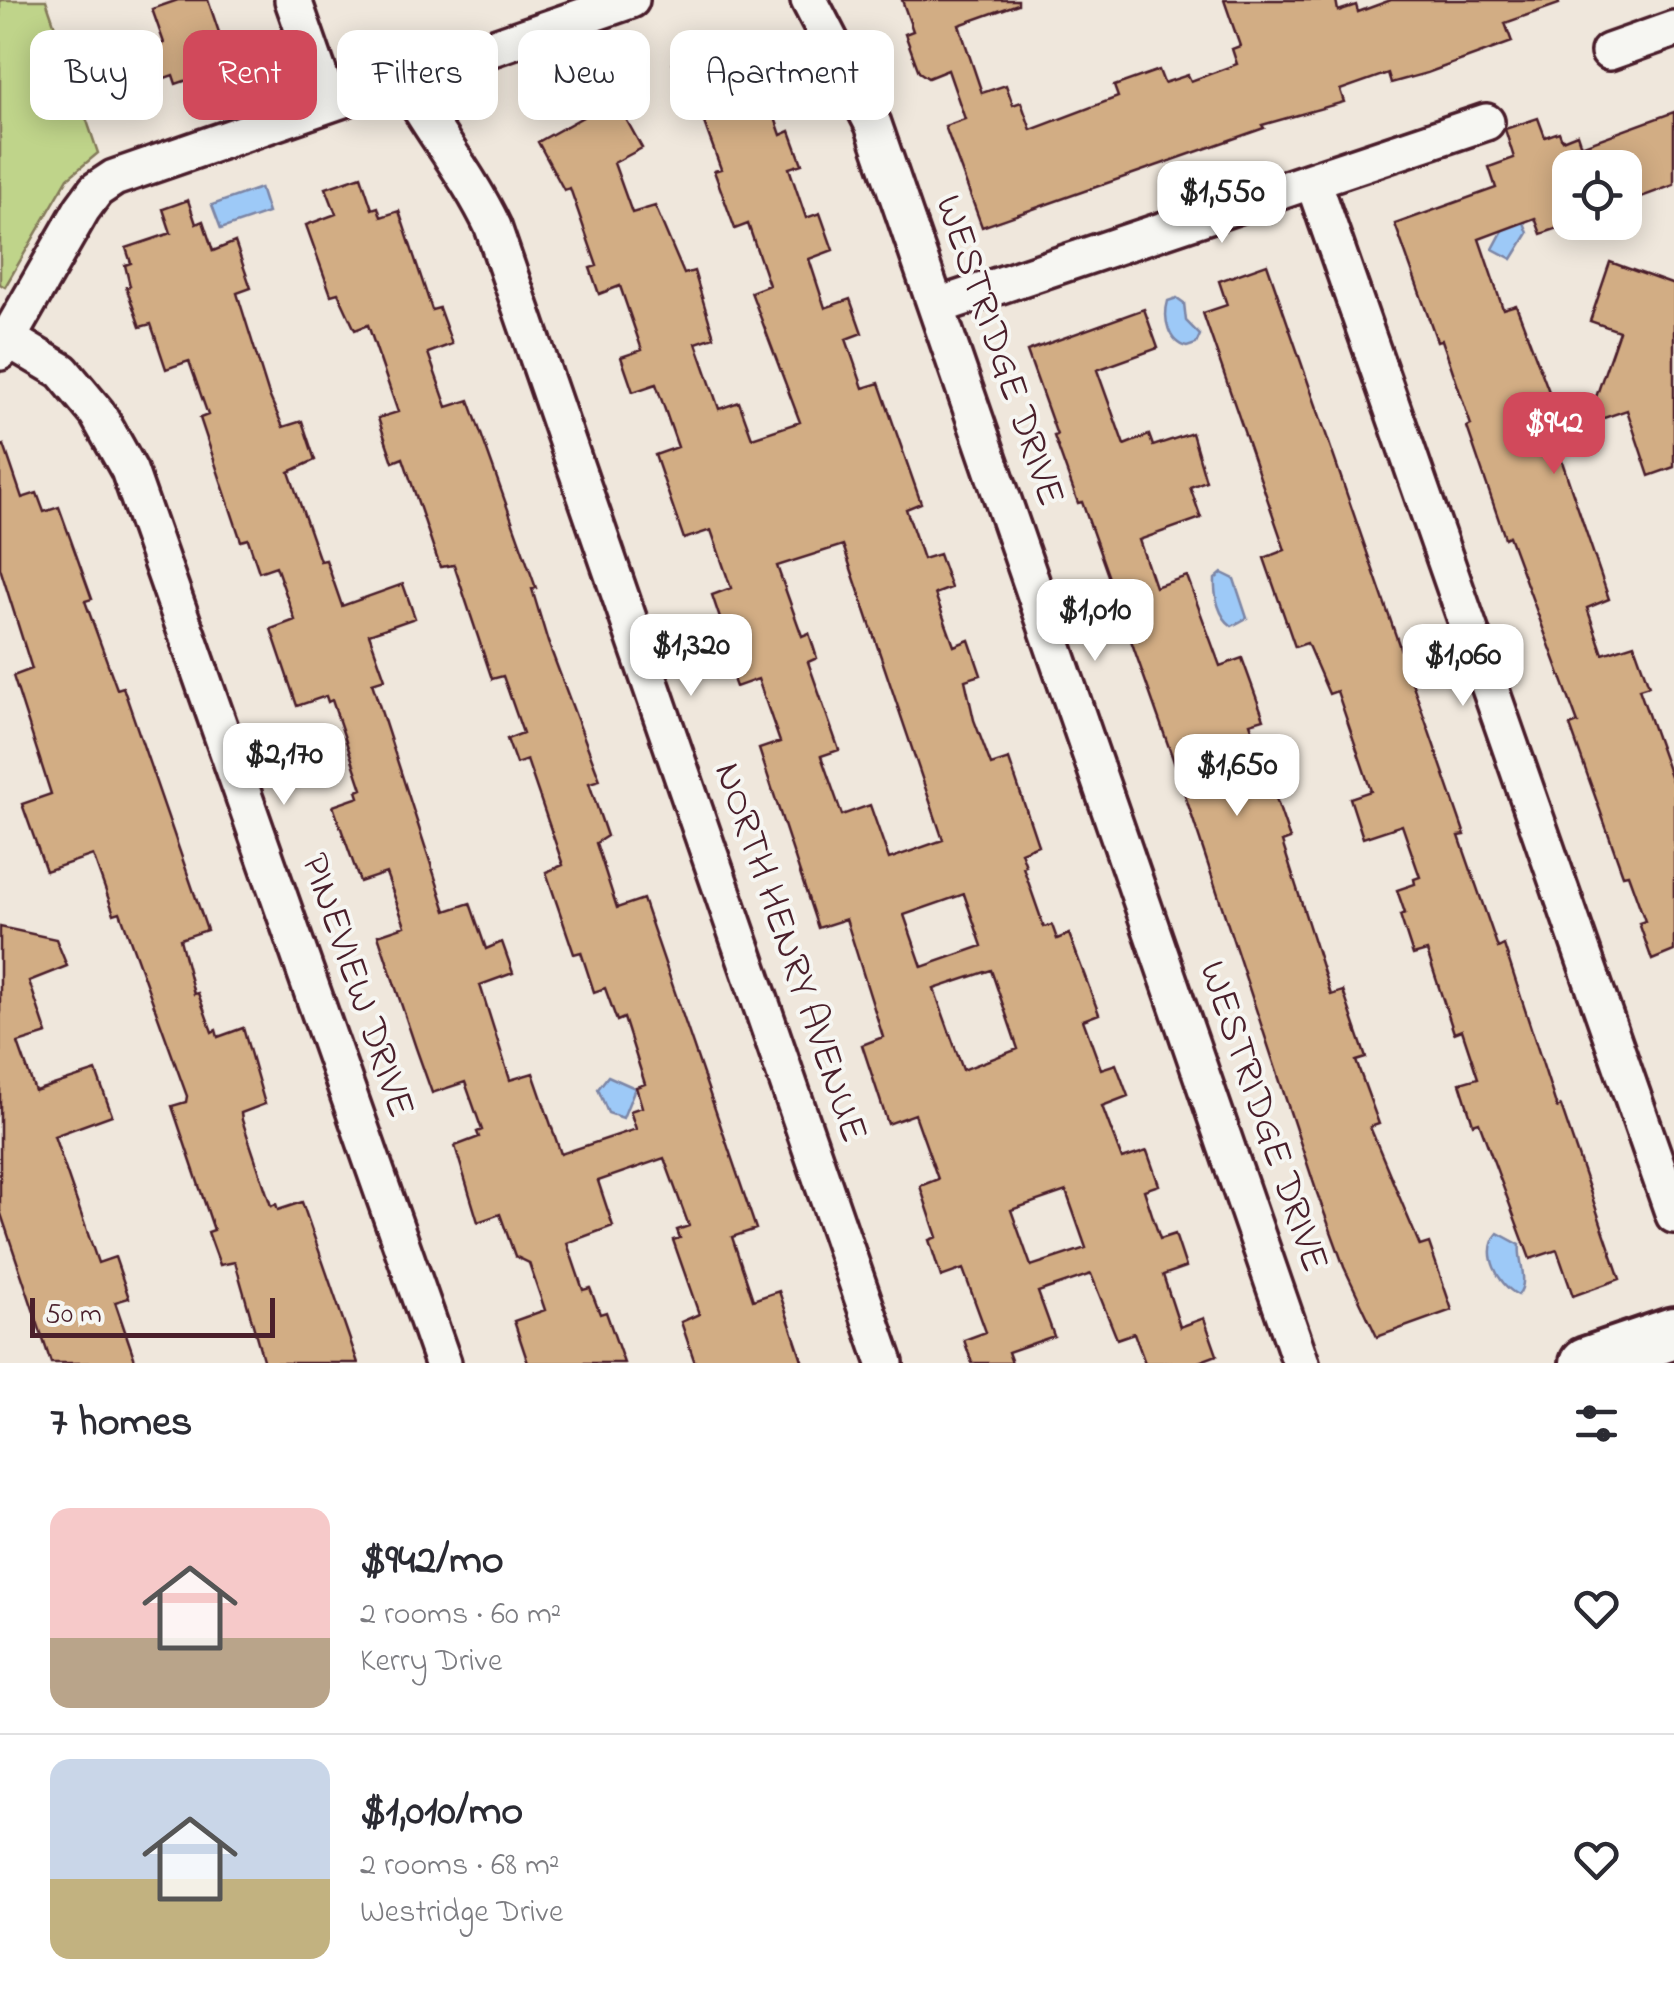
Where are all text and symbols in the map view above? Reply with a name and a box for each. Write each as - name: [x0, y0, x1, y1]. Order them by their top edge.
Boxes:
- chip: Buy: [30, 30, 163, 120]
- chip: Rent: [183, 30, 317, 120]
- chip: Filters: [337, 30, 498, 120]
- chip: New: [518, 30, 650, 120]
- chip: Apartment: [670, 30, 894, 120]
- map controls: [1552, 150, 1642, 240]
- button: locate: [1552, 150, 1642, 240]
- pin: $1,550: [1141, 161, 1303, 246]
- text: $1,550: [1179, 170, 1265, 217]
- street label: WESTRIDGE DRIVE: [917, 187, 1079, 515]
- pin: $942: [1495, 392, 1613, 477]
- text: $942: [1525, 401, 1583, 448]
- pin: $1,010: [1014, 579, 1176, 664]
- text: $1,010: [1059, 588, 1131, 635]
- pin: $1,320: [610, 614, 772, 699]
- text: $1,320: [652, 623, 730, 670]
- pin: $1,060: [1382, 624, 1544, 709]
- text: $1,060: [1425, 633, 1501, 680]
- pin: $2,170: [203, 723, 365, 808]
- text: $2,170: [245, 732, 323, 779]
- pin: $1,650: [1156, 734, 1318, 819]
- text: $1,650: [1196, 743, 1278, 790]
- street label: NORTH HENRY AVENUE: [696, 755, 882, 1151]
- street label: PINEVIEW DRIVE: [283, 846, 429, 1126]
- street label: WESTRIDGE DRIVE: [1181, 953, 1343, 1281]
- scale bar: [30, 1293, 275, 1338]
- text: 50 m: [45, 1295, 102, 1336]
- text: 7 homes: [50, 1393, 192, 1454]
- icon: filters: [1569, 1396, 1624, 1451]
- text: $942/mo: [360, 1531, 504, 1592]
- icon: home: [130, 1548, 250, 1668]
- icon: heart: [1569, 1581, 1624, 1636]
- text: 2 rooms · 60 m²: [360, 1592, 561, 1639]
- text: Kerry Drive: [360, 1639, 502, 1686]
- text: $1,010/mo: [360, 1782, 523, 1843]
- icon: home: [130, 1799, 250, 1919]
- icon: heart: [1569, 1832, 1624, 1887]
- text: 2 rooms · 68 m²: [360, 1843, 559, 1890]
- text: Westridge Drive: [360, 1890, 563, 1937]

